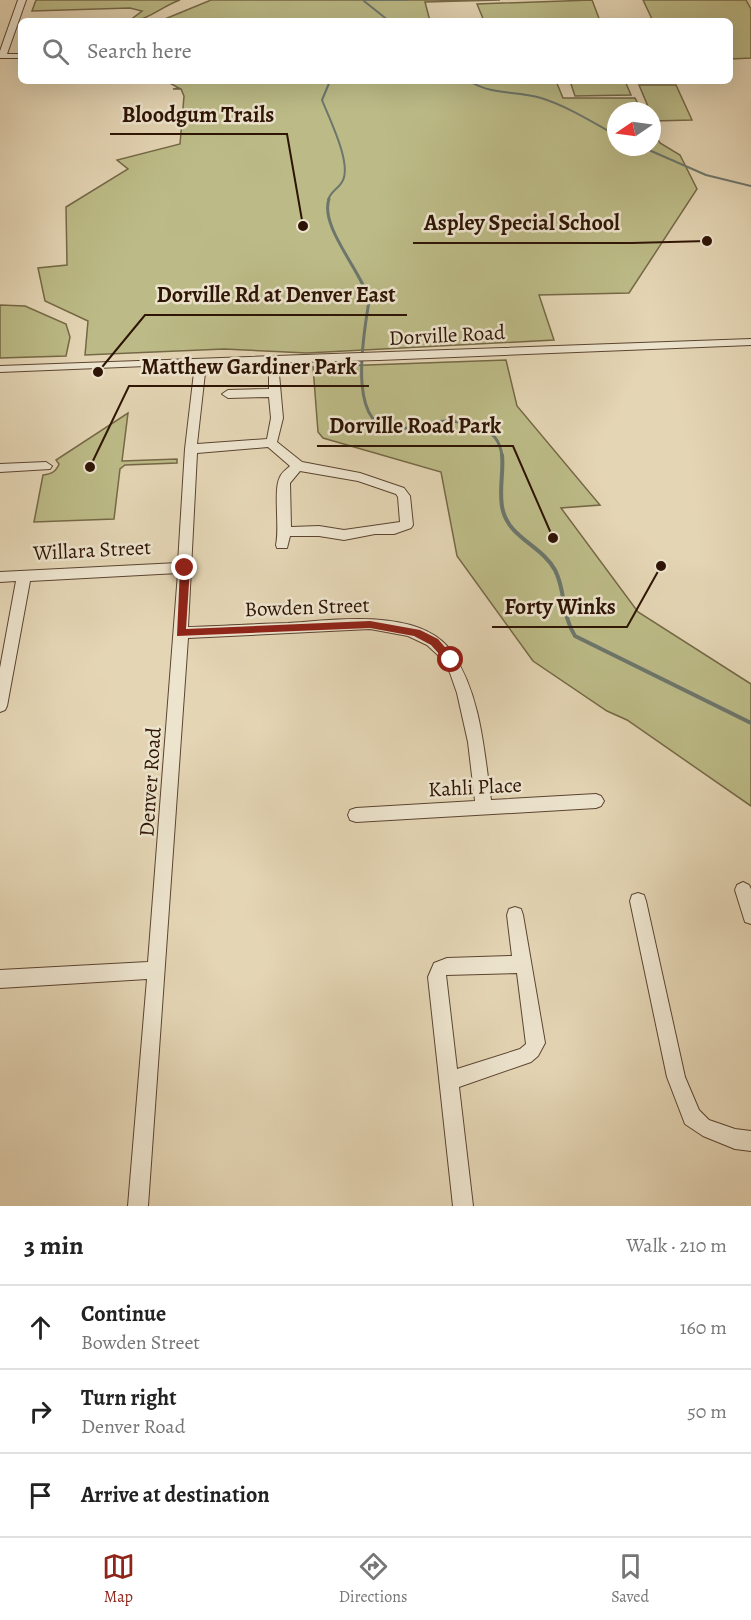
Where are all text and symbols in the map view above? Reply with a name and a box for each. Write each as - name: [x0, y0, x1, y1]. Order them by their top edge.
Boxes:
- search box: [18, 18, 733, 84]
- icon: search: [39, 35, 72, 68]
- text: Search here: [87, 36, 192, 66]
- callout: Bloodgum Trails: [110, 94, 287, 134]
- text: Bloodgum Trails: [122, 100, 274, 130]
- north arrow: [607, 102, 661, 156]
- callout: Aspley Special School: [413, 203, 632, 243]
- text: Aspley Special School: [423, 208, 620, 238]
- callout: Dorville Rd at Denver East: [145, 275, 407, 315]
- text: Dorville Rd at Denver East: [157, 280, 396, 310]
- street label: Dorville Road: [388, 318, 507, 352]
- callout: Matthew Gardiner Park: [129, 346, 369, 386]
- text: Matthew Gardiner Park: [141, 352, 358, 382]
- callout: Dorville Road Park: [317, 406, 513, 446]
- text: Dorville Road Park: [329, 411, 502, 441]
- street label: Willara Street: [31, 533, 152, 567]
- route end: [171, 554, 197, 580]
- callout: Forty Winks: [492, 587, 627, 627]
- street label: Bowden Street: [244, 591, 370, 623]
- text: Forty Winks: [504, 592, 616, 622]
- route start: [437, 646, 463, 672]
- street label: Denver Road: [132, 726, 168, 838]
- street label: Kahli Place: [427, 771, 523, 803]
- text: 3 min: [24, 1228, 84, 1263]
- text: Walk · 210 m: [626, 1232, 727, 1259]
- text: Continue: [81, 1299, 166, 1329]
- icon: ahead: [24, 1311, 57, 1344]
- text: 160 m: [680, 1314, 727, 1341]
- text: Bowden Street: [81, 1329, 200, 1356]
- text: Turn right: [81, 1383, 177, 1413]
- icon: right: [24, 1395, 57, 1428]
- text: 50 m: [687, 1398, 727, 1425]
- text: Denver Road: [81, 1413, 185, 1440]
- icon: arrive: [24, 1479, 57, 1512]
- text: Arrive at destination: [81, 1480, 270, 1510]
- tab: Map: [102, 1550, 135, 1608]
- tab: Directions: [339, 1550, 407, 1608]
- tab: Saved: [611, 1550, 649, 1608]

